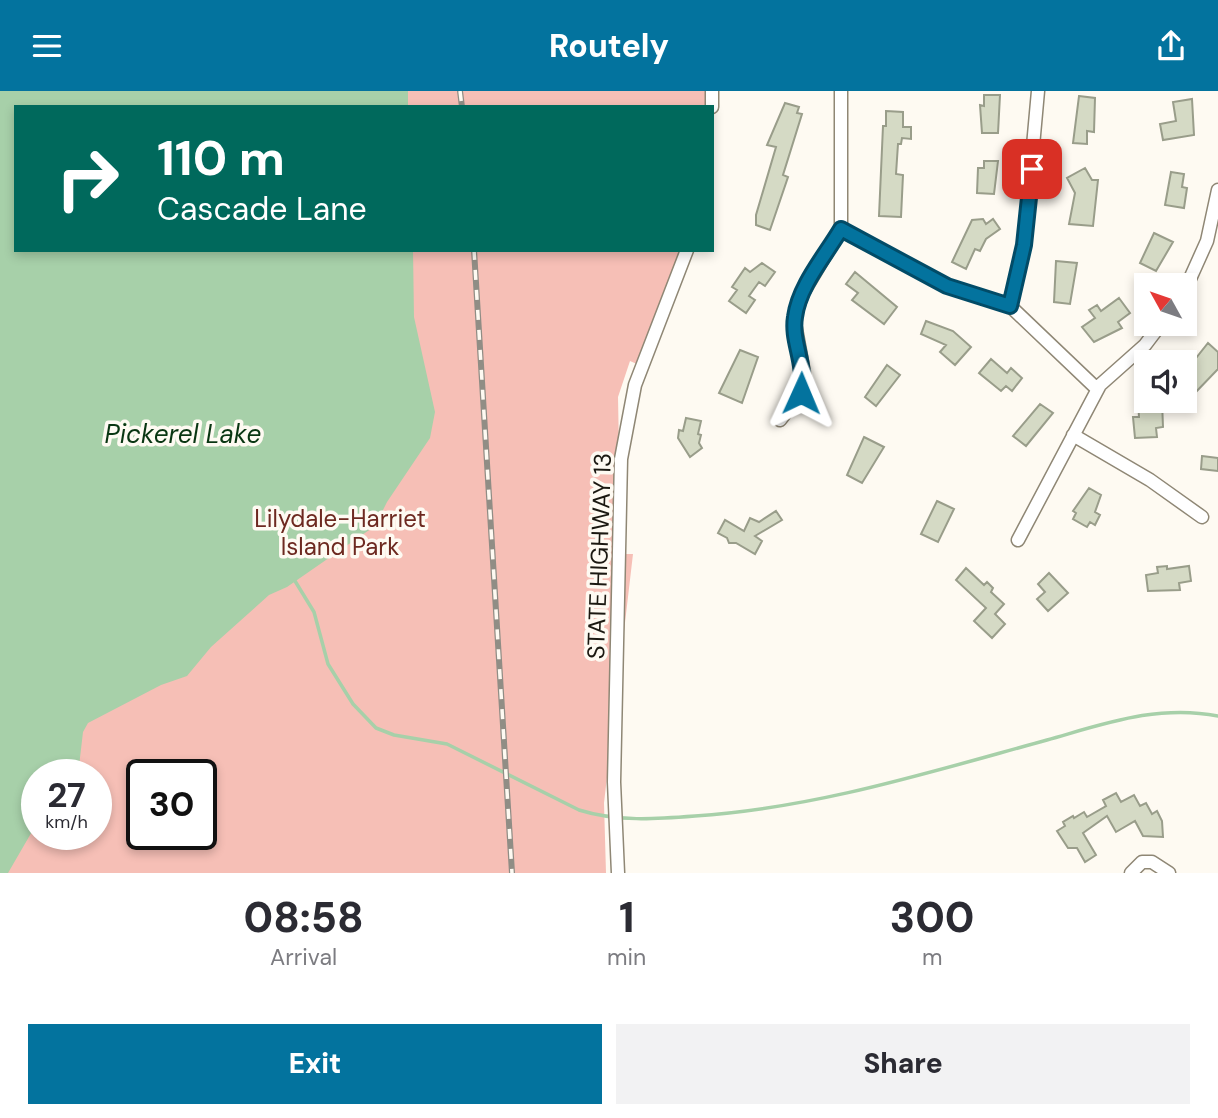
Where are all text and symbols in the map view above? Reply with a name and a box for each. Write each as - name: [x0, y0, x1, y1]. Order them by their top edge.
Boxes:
- text: Routely: [549, 25, 669, 67]
- icon: menu: [28, 27, 66, 65]
- icon: share: [1152, 27, 1190, 65]
- text: 110 m: [157, 126, 285, 190]
- icon: right: [42, 133, 133, 224]
- pin: [1002, 139, 1062, 199]
- icon: arrive: [1013, 150, 1051, 188]
- text: Cascade Lane: [157, 188, 367, 230]
- north arrow: [1134, 273, 1197, 336]
- map controls: [1134, 273, 1197, 413]
- button: sound: [1134, 350, 1197, 413]
- position arrow: [764, 356, 838, 430]
- water label: Pickerel Lake: [105, 417, 261, 451]
- street label: STATE HIGHWAY 13: [580, 452, 618, 660]
- park label: Lilydale-Harriet Island Park: [254, 503, 426, 562]
- speed limit sign: 30: [126, 759, 217, 850]
- text: 27: [47, 772, 86, 818]
- text: km/h: [45, 810, 88, 834]
- text: 08:58: [244, 890, 364, 945]
- text: 1: [619, 890, 634, 945]
- text: 300: [890, 890, 975, 945]
- text: Arrival: [270, 942, 337, 972]
- text: min: [607, 942, 646, 972]
- text: m: [922, 942, 942, 972]
- button: Exit: [28, 1024, 602, 1104]
- button: Share: [616, 1024, 1190, 1104]

